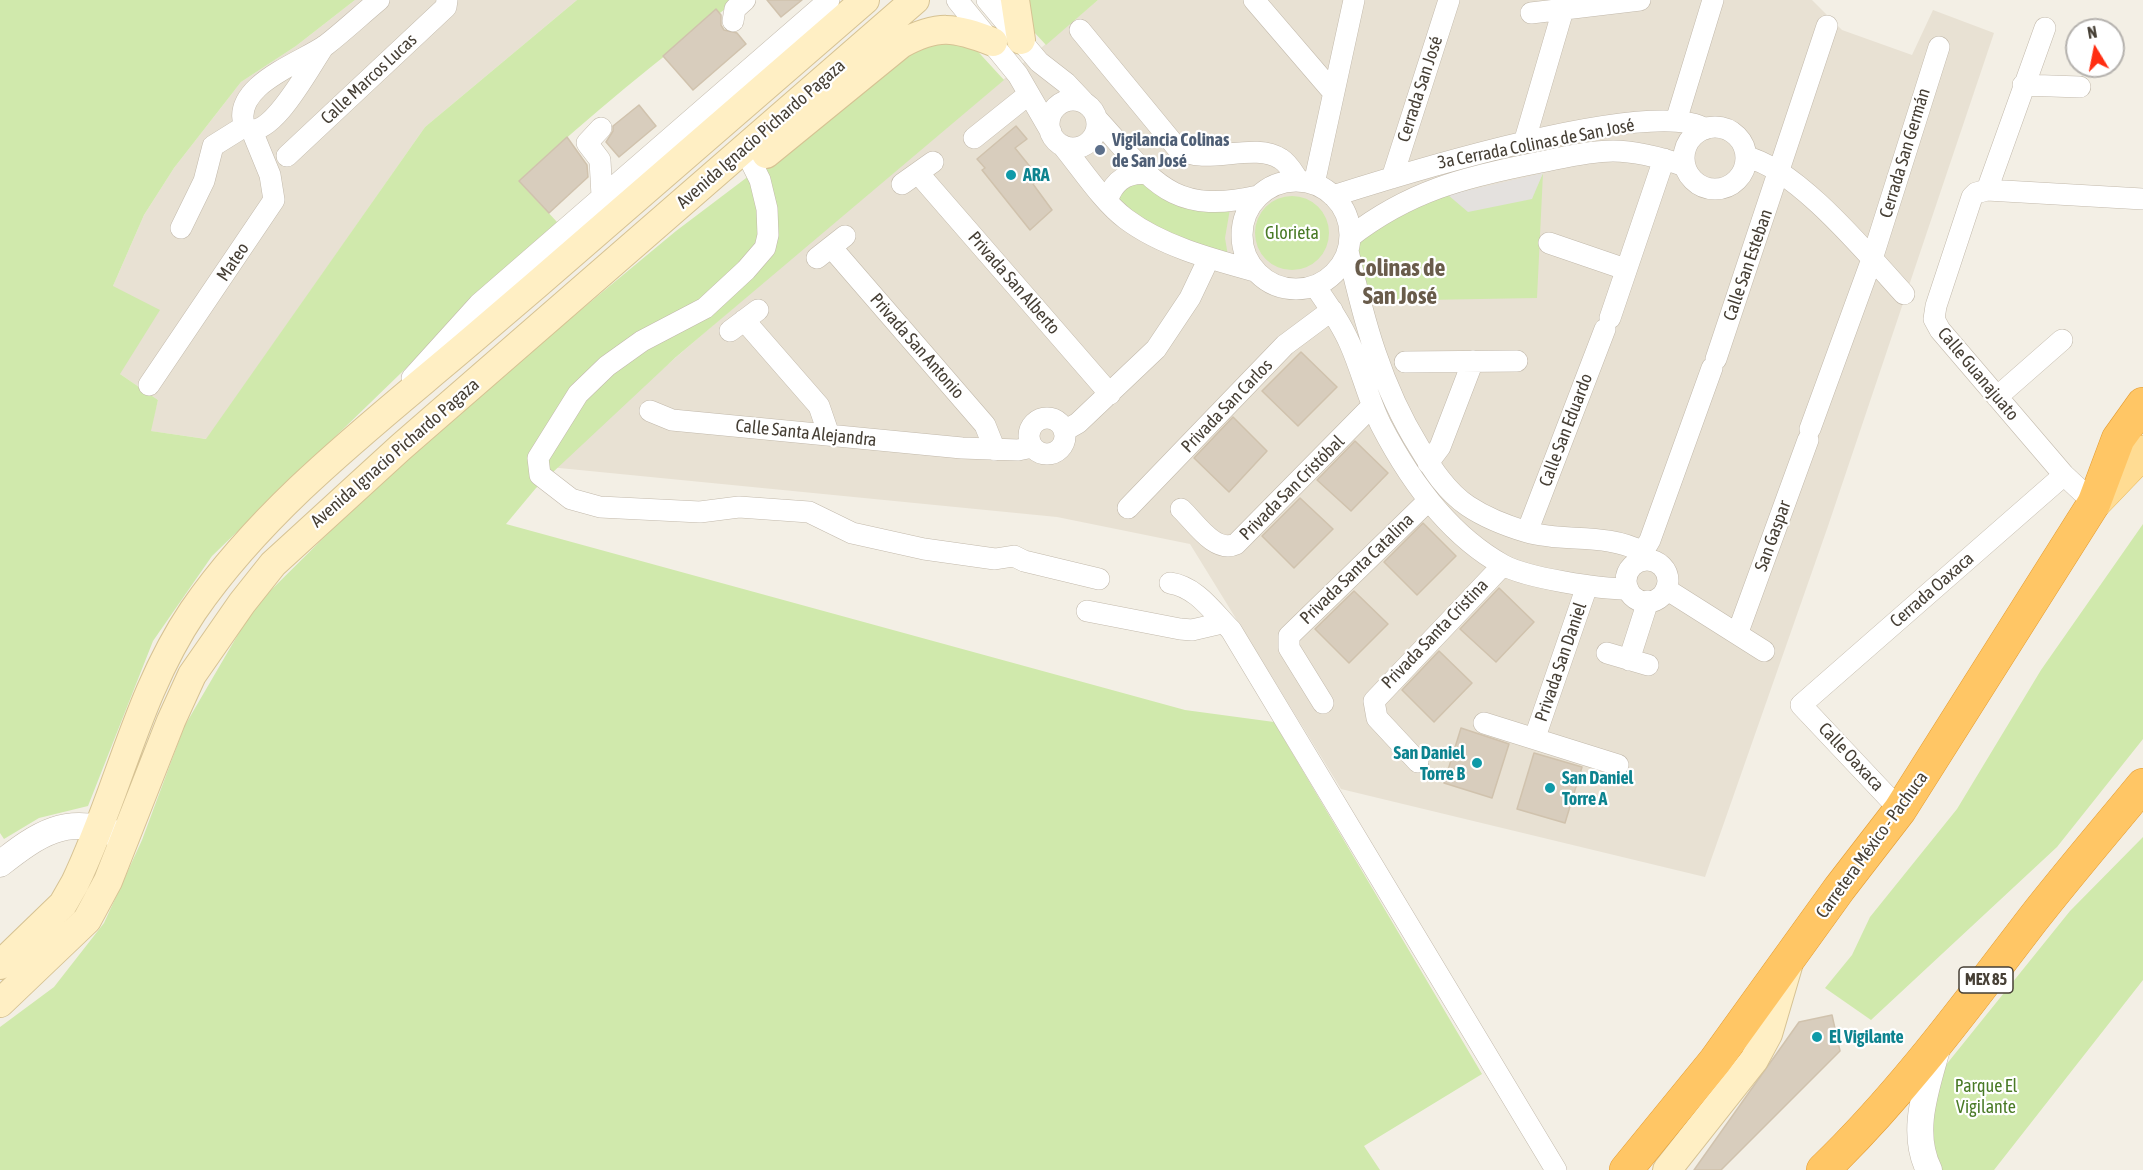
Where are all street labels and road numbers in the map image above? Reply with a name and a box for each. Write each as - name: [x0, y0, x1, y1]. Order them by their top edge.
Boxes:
- street label: Calle Marcos Lucas: [317, 29, 421, 129]
- street label: Cerrada San José: [1393, 33, 1447, 145]
- street label: Avenida Ignacio Pichardo Pagaza: [672, 55, 850, 213]
- street label: Cerrada San Germán: [1875, 86, 1935, 220]
- street label: 3a Cerrada Colinas de San José: [1436, 114, 1636, 174]
- street label: Calle San Esteban: [1719, 206, 1777, 324]
- street label: Privada San Alberto: [963, 227, 1065, 339]
- street label: Mateo: [212, 239, 254, 285]
- street label: Privada San Antonio: [865, 289, 969, 403]
- street label: Calle Guanajuato: [1933, 323, 2023, 425]
- street label: Privada San Carlos: [1177, 355, 1277, 457]
- street label: Calle San Eduardo: [1535, 371, 1597, 489]
- street label: Avenida Ignacio Pichardo Pagaza: [306, 374, 484, 532]
- street label: Calle Santa Alejandra: [734, 415, 878, 451]
- street label: Privada San Cristóbal: [1235, 431, 1349, 545]
- street label: San Gaspar: [1750, 498, 1796, 574]
- street label: Privada Santa Catalina: [1296, 509, 1418, 629]
- street label: Cerrada Oaxaca: [1886, 548, 1978, 632]
- street label: Privada Santa Cristina: [1377, 575, 1493, 693]
- street label: Privada San Daniel: [1531, 600, 1591, 724]
- street label: Calle Oaxaca: [1814, 718, 1888, 796]
- street label: Carretera México - Pachuca: [1811, 767, 1933, 923]
- road number: MEX 85: [1959, 967, 2013, 993]

